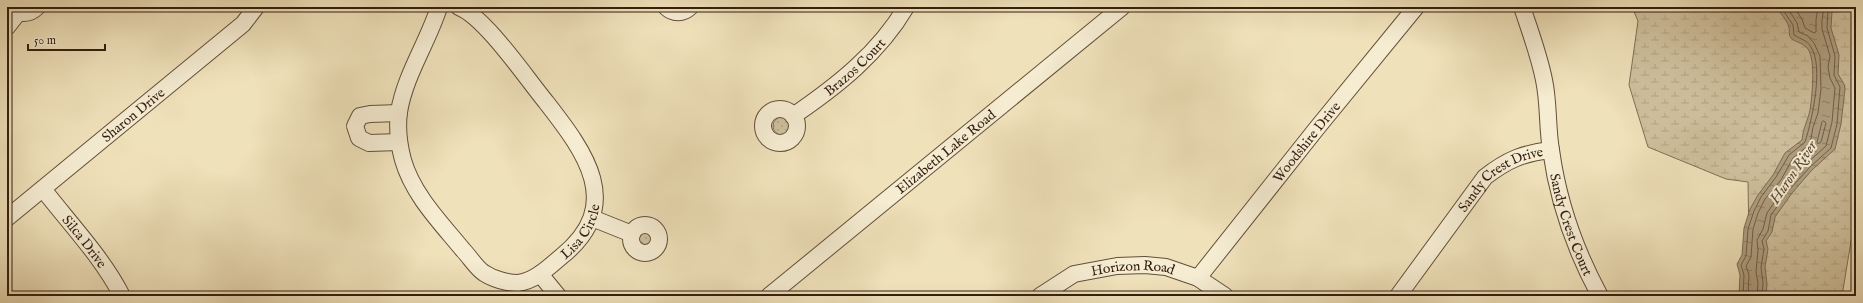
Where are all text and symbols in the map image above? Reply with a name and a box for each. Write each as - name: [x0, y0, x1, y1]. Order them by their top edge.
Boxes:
- scale bar: [28, 26, 105, 52]
- text: 50 m: [34, 33, 56, 48]
- street label: Brazos Court: [821, 35, 890, 100]
- street label: Sharon Drive: [98, 84, 169, 147]
- street label: Woodshire Drive: [1269, 98, 1345, 187]
- street label: Elizabeth Lake Road: [892, 106, 1000, 198]
- water label: Huron River: [1765, 137, 1822, 208]
- street label: Sandy Crest Drive: [1454, 143, 1545, 216]
- street label: Sandy Crest Court: [1545, 172, 1596, 279]
- street label: Lisa Circle: [557, 202, 605, 263]
- street label: Silca Drive: [58, 212, 111, 272]
- street label: Horizon Road: [1090, 257, 1177, 281]

